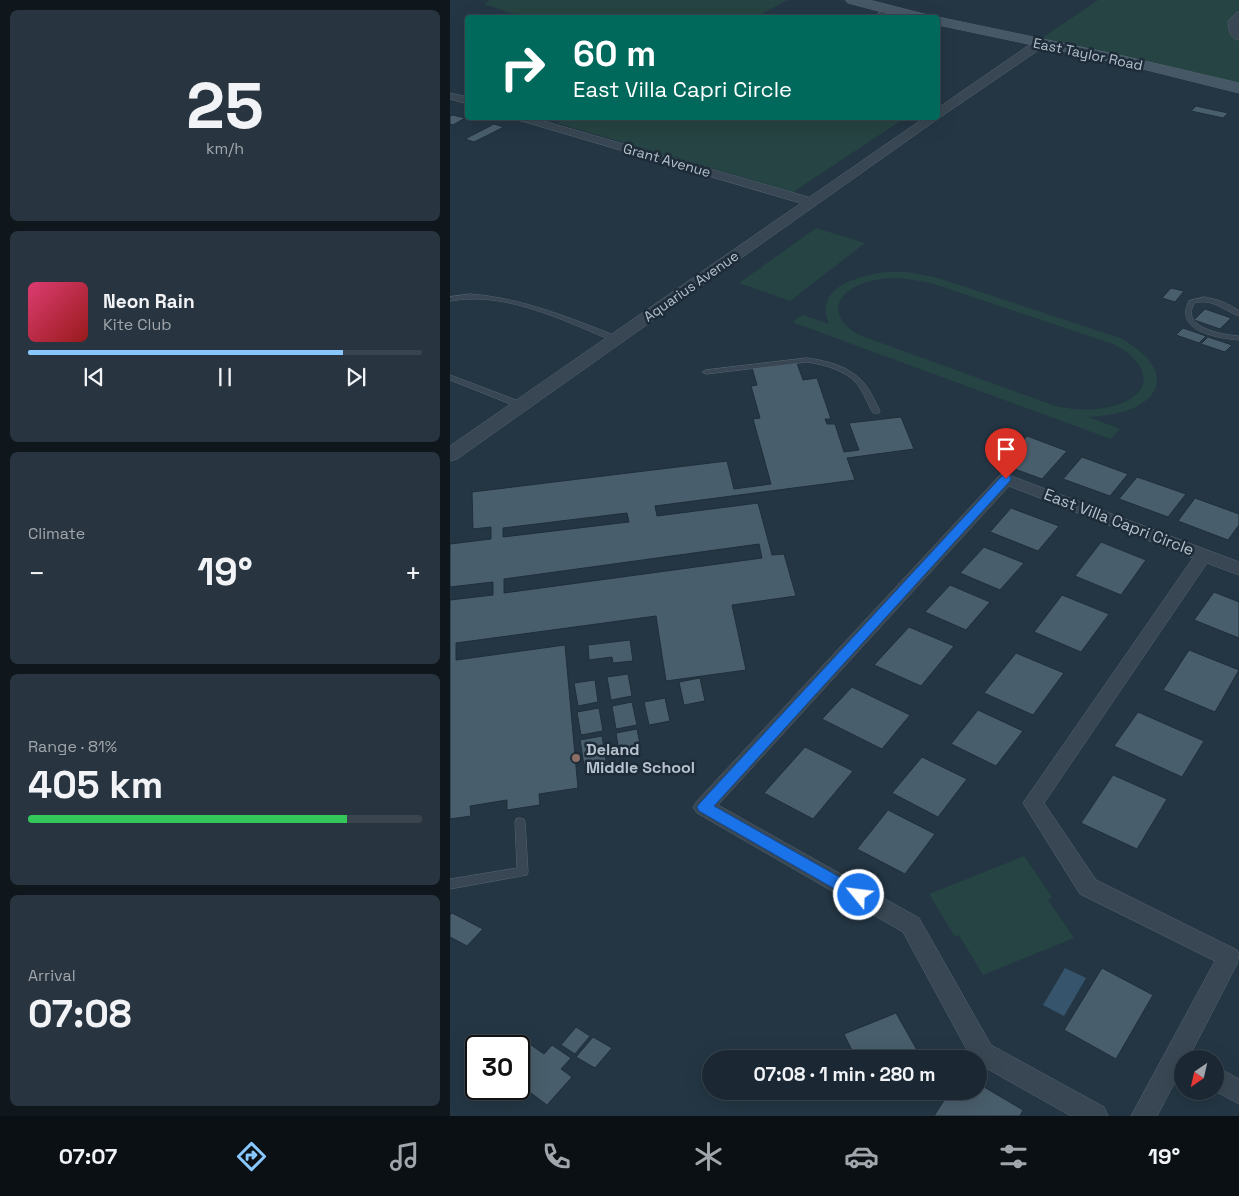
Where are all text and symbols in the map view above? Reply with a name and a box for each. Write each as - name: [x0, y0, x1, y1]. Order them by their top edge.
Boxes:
- text: 60 m: [573, 32, 656, 76]
- street label: East Taylor Road: [1032, 34, 1144, 74]
- icon: right: [490, 35, 555, 100]
- text: 25: [186, 64, 264, 147]
- text: East Villa Capri Circle: [573, 75, 792, 103]
- text: km/h: [206, 138, 244, 159]
- street label: Grant Avenue: [621, 139, 713, 181]
- street label: Aquarius Avenue: [640, 247, 742, 325]
- text: Neon Rain: [103, 289, 195, 314]
- text: Kite Club: [103, 314, 172, 335]
- icon: previous: [80, 363, 108, 391]
- icon: pause: [211, 363, 239, 391]
- icon: next: [342, 363, 370, 391]
- pin: [985, 428, 1027, 479]
- icon: arrive: [992, 435, 1020, 463]
- street label: East Villa Capri Circle: [1041, 484, 1197, 560]
- text: Climate: [28, 523, 85, 544]
- text: 19°: [197, 548, 253, 596]
- text: −: [28, 555, 45, 591]
- text: +: [405, 555, 422, 591]
- text: Range · 81%: [28, 736, 117, 757]
- place label: Deland Middle School: [586, 739, 695, 778]
- marker: Deland Middle School: [570, 752, 582, 764]
- text: 405 km: [28, 761, 163, 809]
- position arrow: [832, 868, 884, 920]
- text: Arrival: [28, 965, 76, 986]
- text: 07:08: [28, 990, 132, 1038]
- speed limit sign: 30: [465, 1035, 530, 1100]
- north arrow: [1174, 1050, 1224, 1100]
- map controls: [1174, 1050, 1224, 1100]
- text: 07:08 · 1 min · 280 m: [754, 1062, 935, 1087]
- icon: directions: [234, 1139, 269, 1174]
- icon: music: [387, 1139, 422, 1174]
- icon: phone: [539, 1139, 574, 1174]
- icon: climate: [691, 1139, 726, 1174]
- icon: car: [844, 1139, 879, 1174]
- icon: filters: [996, 1139, 1031, 1174]
- text: 07:07: [59, 1142, 117, 1170]
- text: 19°: [1148, 1142, 1180, 1170]

